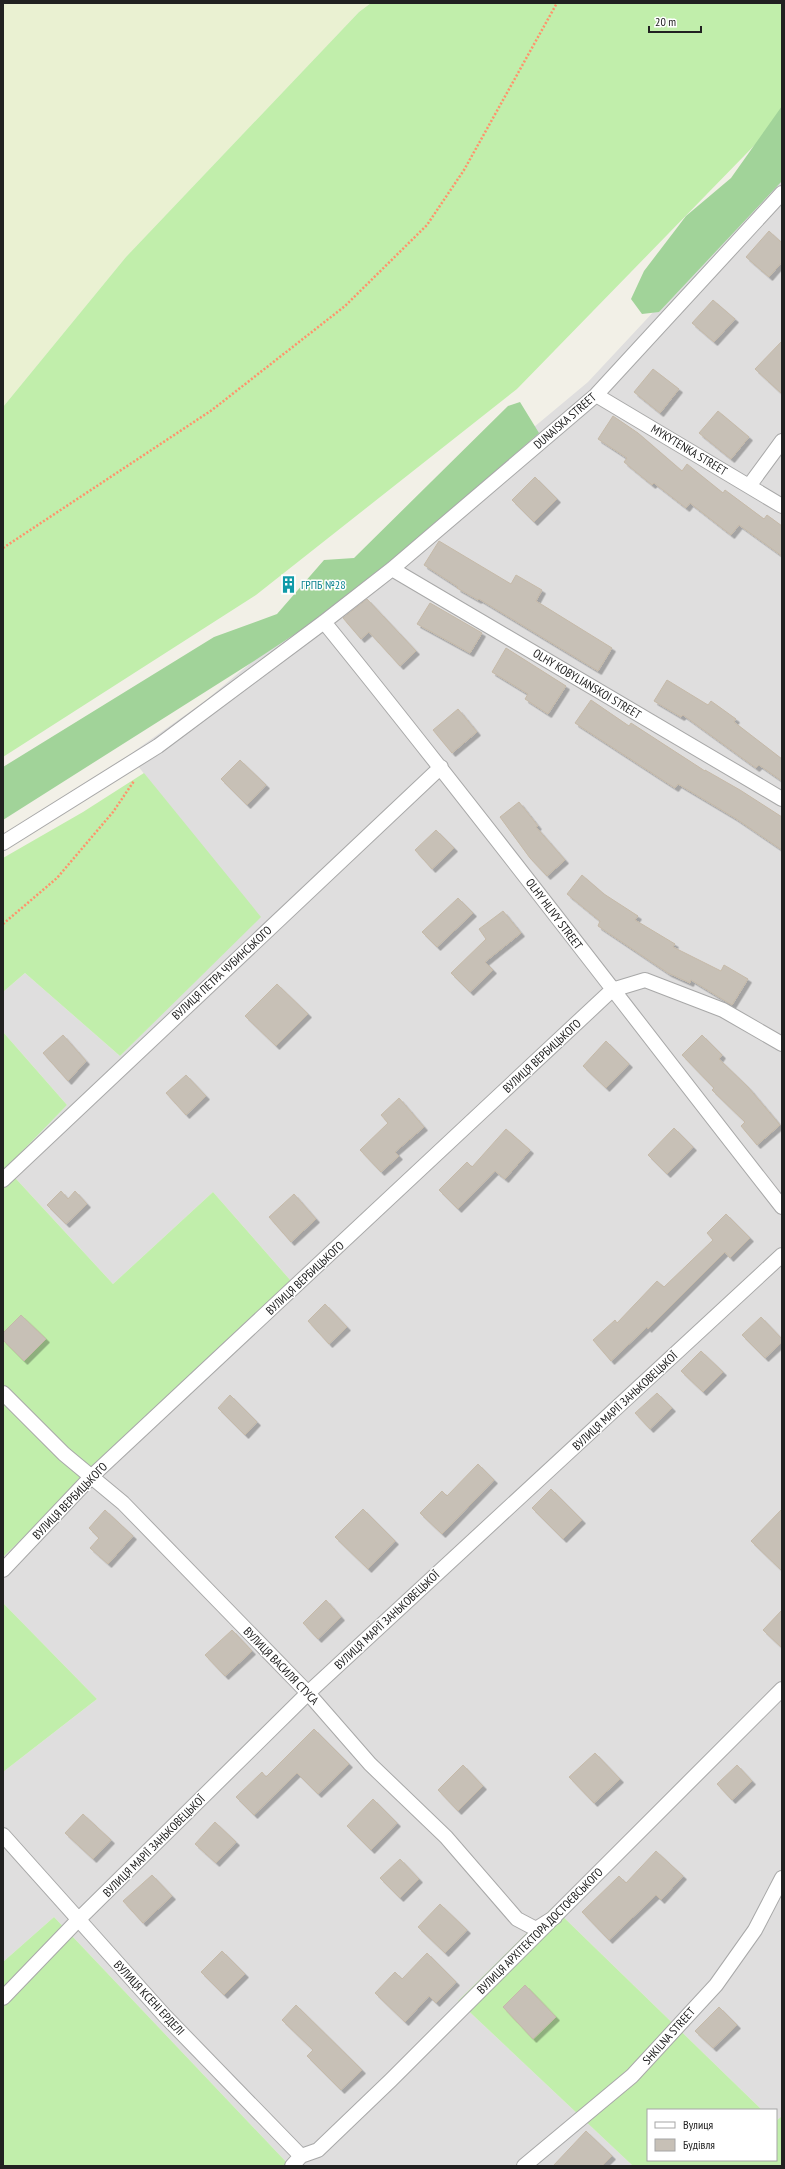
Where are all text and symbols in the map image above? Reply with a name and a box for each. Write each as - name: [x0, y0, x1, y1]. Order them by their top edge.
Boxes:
- scale bar: [649, 8, 701, 34]
- text: 20 m: [655, 14, 676, 29]
- street label: DUNAISKA STREET: [530, 389, 599, 452]
- street label: MYKYTENKA STREET: [648, 421, 731, 479]
- building icon: ГРПБ №28: [278, 575, 298, 595]
- place label: ГРПБ №28: [301, 577, 346, 592]
- street label: OLHY KOBYLIANSKOI STREET: [530, 645, 645, 722]
- street label: OLHY HLIVY STREET: [523, 875, 586, 953]
- street label: ВУЛИЦЯ ПЕТРА ЧУБИНСЬКОГО: [169, 922, 275, 1023]
- street label: ВУЛИЦЯ ВЕРБИЦЬКОГО: [500, 1015, 584, 1096]
- street label: ВУЛИЦЯ ВЕРБИЦЬКОГО: [263, 1237, 347, 1318]
- street label: ВУЛИЦЯ МАРІЇ ЗАНЬКОВЕЦЬКОЇ: [569, 1348, 680, 1453]
- street label: ВУЛИЦЯ ВЕРБИЦЬКОГО: [29, 1459, 110, 1542]
- street label: ВУЛИЦЯ МАРІЇ ЗАНЬКОВЕЦЬКОЇ: [331, 1567, 442, 1672]
- street label: ВУЛИЦЯ ВАСИЛЯ СТУСА: [241, 1624, 322, 1708]
- street label: ВУЛИЦЯ МАРІЇ ЗАНЬКОВЕЦЬКОЇ: [100, 1791, 208, 1900]
- street label: ВУЛИЦЯ АРХІТЕКТОРА ДОСТОЄВСЬКОГО: [473, 1864, 606, 1997]
- street label: ВУЛИЦЯ КСЕНІ ЕРДЕЛІ: [111, 1957, 188, 2038]
- street label: SHKILNA STREET: [639, 2004, 699, 2067]
- legend: [647, 2109, 777, 2161]
- text: Вулиця: [683, 2117, 713, 2132]
- text: Будівля: [683, 2137, 715, 2152]

